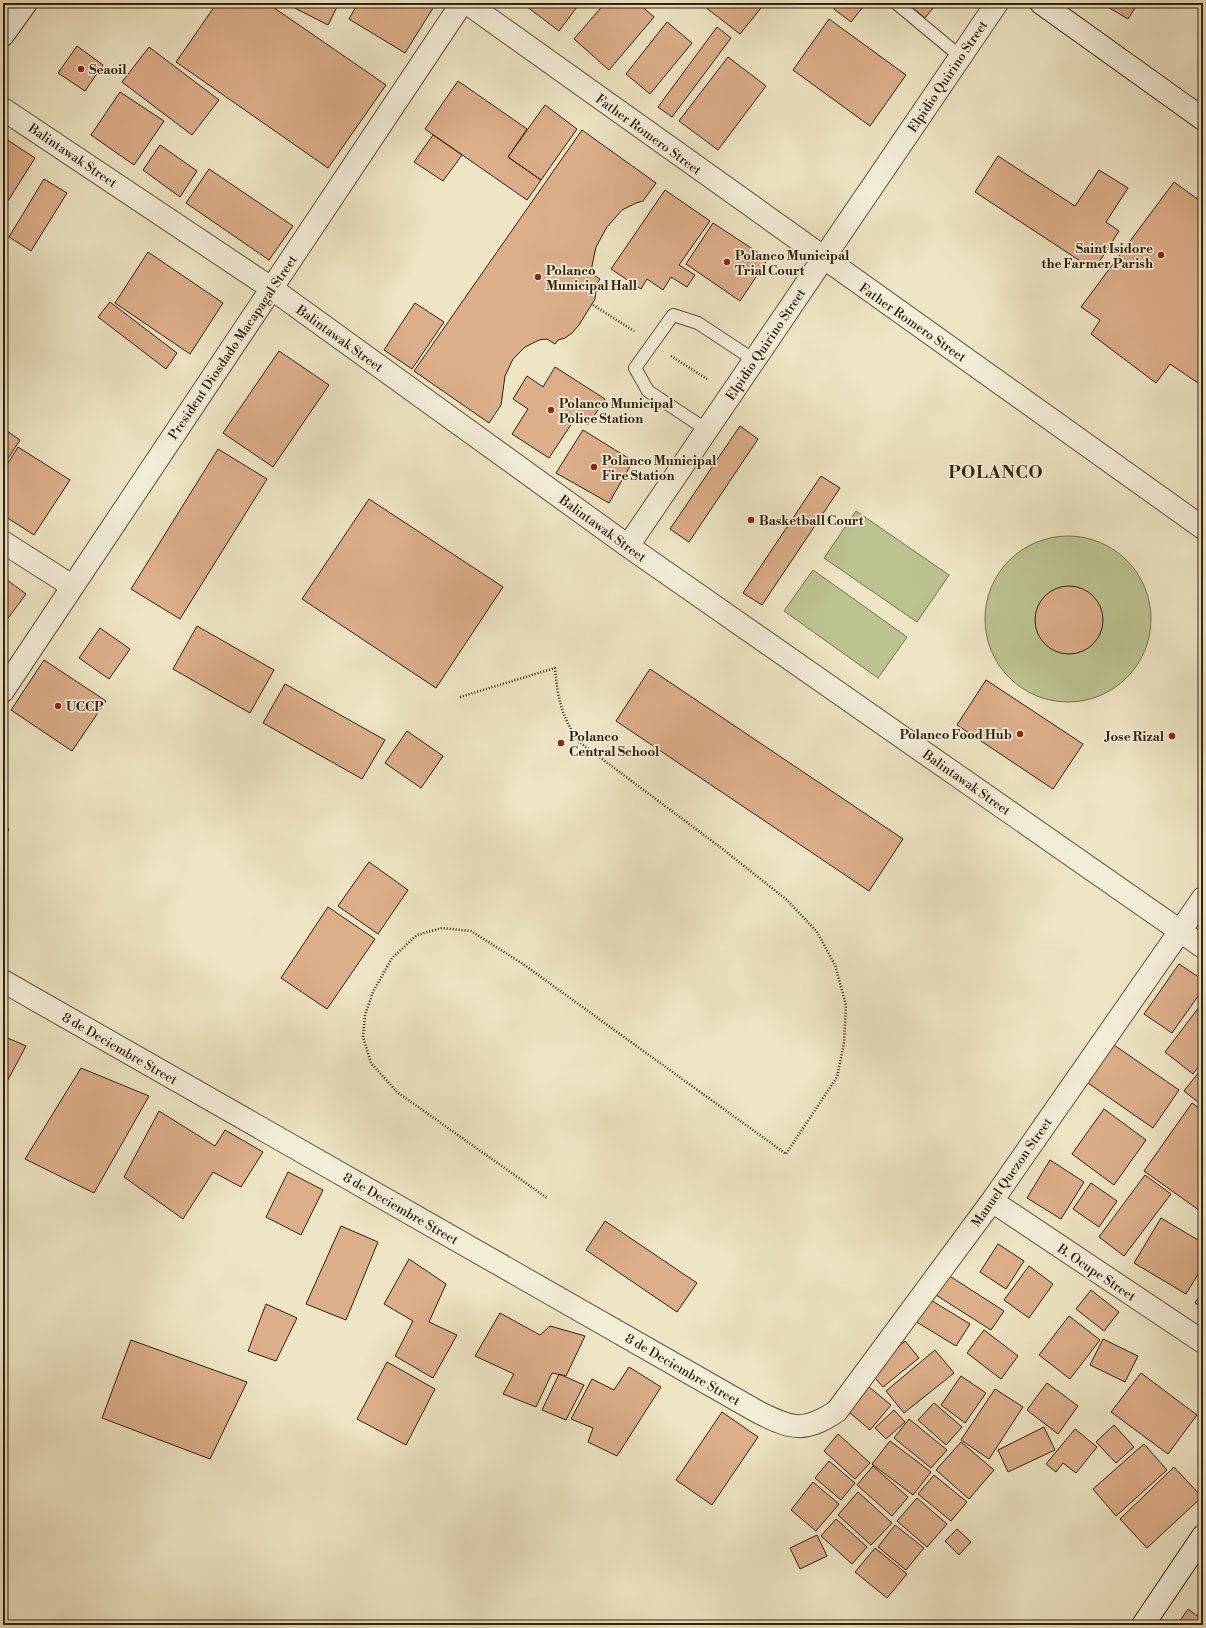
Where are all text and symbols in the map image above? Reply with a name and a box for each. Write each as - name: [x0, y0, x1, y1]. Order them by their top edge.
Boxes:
- street label: Elpidio Quirino Street: [904, 17, 991, 135]
- place label: Seaoil: [89, 62, 127, 78]
- marker: Seaoil: [76, 64, 86, 74]
- street label: Father Romero Street: [593, 91, 705, 179]
- street label: Balintawak Street: [24, 120, 120, 192]
- place label: Saint Isidore the Farmer Parish: [1041, 241, 1153, 272]
- place label: Polanco Municipal Trial Court: [735, 248, 850, 279]
- marker: Saint Isidore the Farmer Parish: [1156, 250, 1166, 260]
- street label: President Diosdado Macapagal Street: [165, 252, 301, 443]
- marker: Polanco Municipal Trial Court: [722, 257, 732, 267]
- place label: Polanco Municipal Hall: [546, 263, 638, 294]
- marker: Polanco Municipal Hall: [533, 272, 543, 282]
- street label: Father Romero Street: [856, 280, 969, 366]
- street label: Elpidio Quirino Street: [722, 285, 809, 403]
- street label: Balintawak Street: [292, 301, 386, 376]
- place label: Polanco Municipal Police Station: [559, 396, 674, 427]
- marker: Polanco Municipal Police Station: [546, 405, 556, 415]
- place label: Polanco Municipal Fire Station: [602, 453, 717, 484]
- marker: Polanco Municipal Fire Station: [589, 462, 599, 472]
- district label: POLANCO: [948, 462, 1044, 484]
- street label: Balintawak Street: [555, 491, 649, 566]
- place label: Basketball Court: [759, 513, 864, 529]
- marker: Basketball Court: [746, 515, 756, 525]
- place label: UCCP: [66, 699, 104, 715]
- marker: UCCP: [53, 701, 63, 711]
- place label: Polanco Food Hub: [900, 727, 1012, 743]
- place label: Polanco Central School: [569, 729, 660, 760]
- marker: Polanco Food Hub: [1015, 729, 1025, 739]
- place label: Jose Rizal: [1103, 729, 1165, 745]
- marker: Jose Rizal: [1167, 731, 1177, 741]
- marker: Polanco Central School: [556, 738, 566, 748]
- street label: Balintawak Street: [919, 746, 1014, 819]
- street label: 8 de Deciembre Street: [59, 1009, 180, 1089]
- street label: Manuel Quezon Street: [968, 1115, 1056, 1230]
- street label: 8 de Deciembre Street: [340, 1169, 461, 1249]
- street label: B. Ocupe Street: [1053, 1240, 1139, 1305]
- street label: 8 de Deciembre Street: [622, 1330, 743, 1410]

